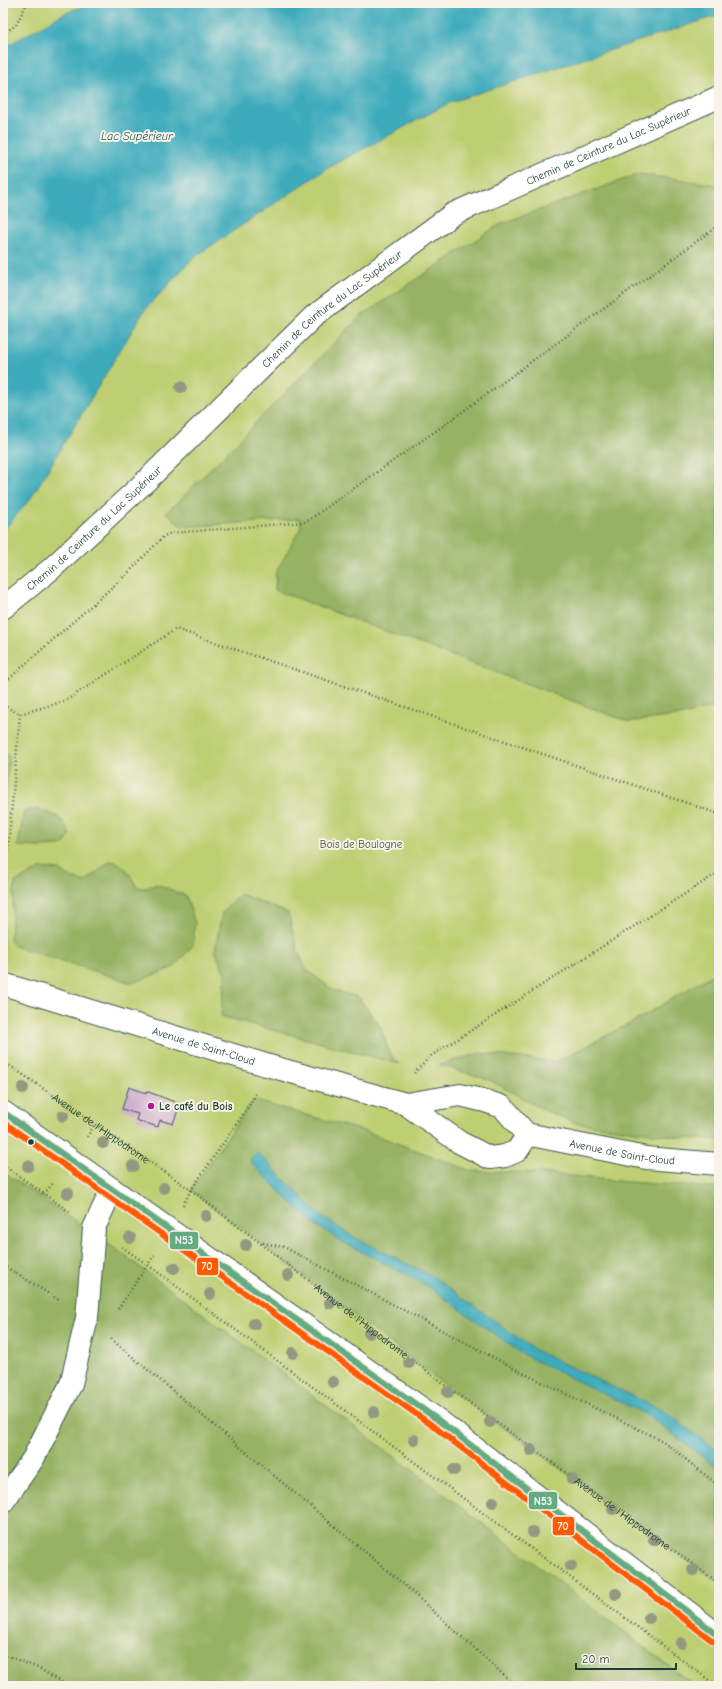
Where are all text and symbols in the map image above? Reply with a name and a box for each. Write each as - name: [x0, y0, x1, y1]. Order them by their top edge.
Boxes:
- street label: Chemin de Ceinture du Lac Supérieur: [524, 104, 693, 188]
- water label: Lac Supérieur: [101, 129, 174, 143]
- street label: Chemin de Ceinture du Lac Supérieur: [259, 247, 405, 371]
- street label: Chemin de Ceinture du Lac Supérieur: [24, 463, 165, 593]
- park label: Bois de Boulogne: [320, 838, 403, 851]
- street label: Avenue de Saint-Cloud: [151, 1024, 257, 1068]
- street label: Avenue de l'Hippodrome: [50, 1091, 152, 1167]
- place label: Le café du Bois: [159, 1100, 233, 1113]
- marker: Le café du Bois: [146, 1101, 156, 1111]
- unlabelled marker: [26, 1137, 36, 1147]
- street label: Avenue de Saint-Cloud: [568, 1137, 676, 1167]
- line badge: N53: [169, 1231, 199, 1250]
- text: N53: [175, 1234, 193, 1247]
- line badge: 70: [196, 1257, 219, 1276]
- text: 70: [201, 1260, 213, 1273]
- street label: Avenue de l'Hippodrome: [312, 1281, 411, 1362]
- street label: Avenue de l'Hippodrome: [571, 1475, 673, 1553]
- line badge: N53: [528, 1491, 558, 1510]
- text: N53: [534, 1495, 552, 1508]
- line badge: 70: [552, 1516, 575, 1536]
- text: 70: [557, 1520, 569, 1533]
- scale bar: [576, 1645, 676, 1671]
- text: 20 m: [582, 1652, 610, 1666]

